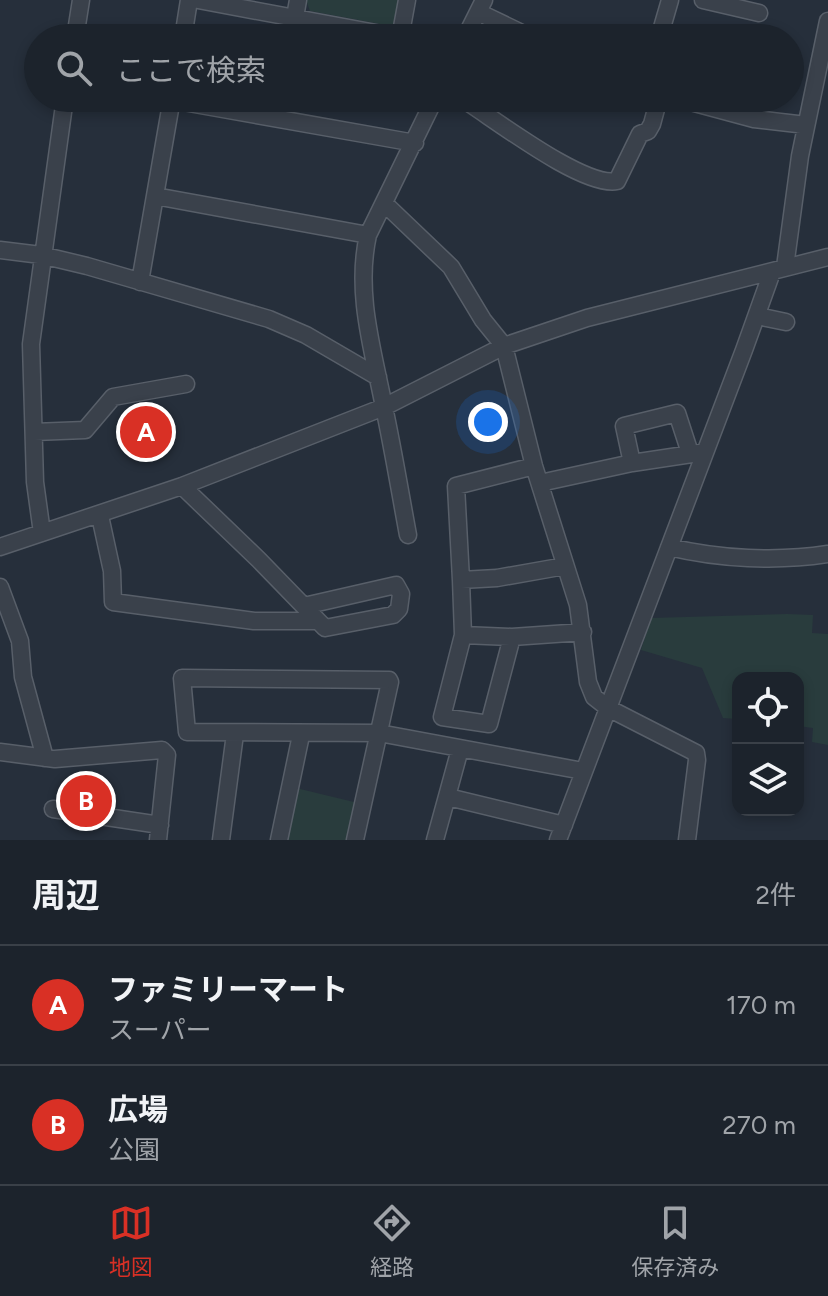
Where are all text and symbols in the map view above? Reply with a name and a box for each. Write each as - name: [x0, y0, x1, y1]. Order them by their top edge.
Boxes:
- search box: [24, 24, 804, 112]
- icon: search: [52, 46, 96, 90]
- text: ここで検索: [116, 52, 266, 89]
- pin: A: [120, 402, 172, 462]
- your location: [468, 402, 508, 442]
- map controls: [732, 672, 804, 816]
- button: locate: [732, 672, 804, 744]
- button: layers: [732, 744, 804, 816]
- pin: B: [60, 771, 112, 831]
- text: 周辺: [32, 875, 100, 916]
- text: 2件: [755, 879, 796, 911]
- text: ファミリーマート: [108, 971, 348, 1008]
- text: A: [49, 989, 67, 1021]
- text: 170 m: [726, 989, 796, 1021]
- text: スーパー: [108, 1014, 212, 1046]
- text: 広場: [108, 1091, 168, 1128]
- text: B: [50, 1109, 66, 1141]
- text: 270 m: [722, 1109, 796, 1141]
- text: 公園: [108, 1134, 160, 1166]
- tab: 地図: [109, 1201, 153, 1281]
- tab: 経路: [370, 1201, 414, 1281]
- tab: 保存済み: [631, 1201, 719, 1281]

